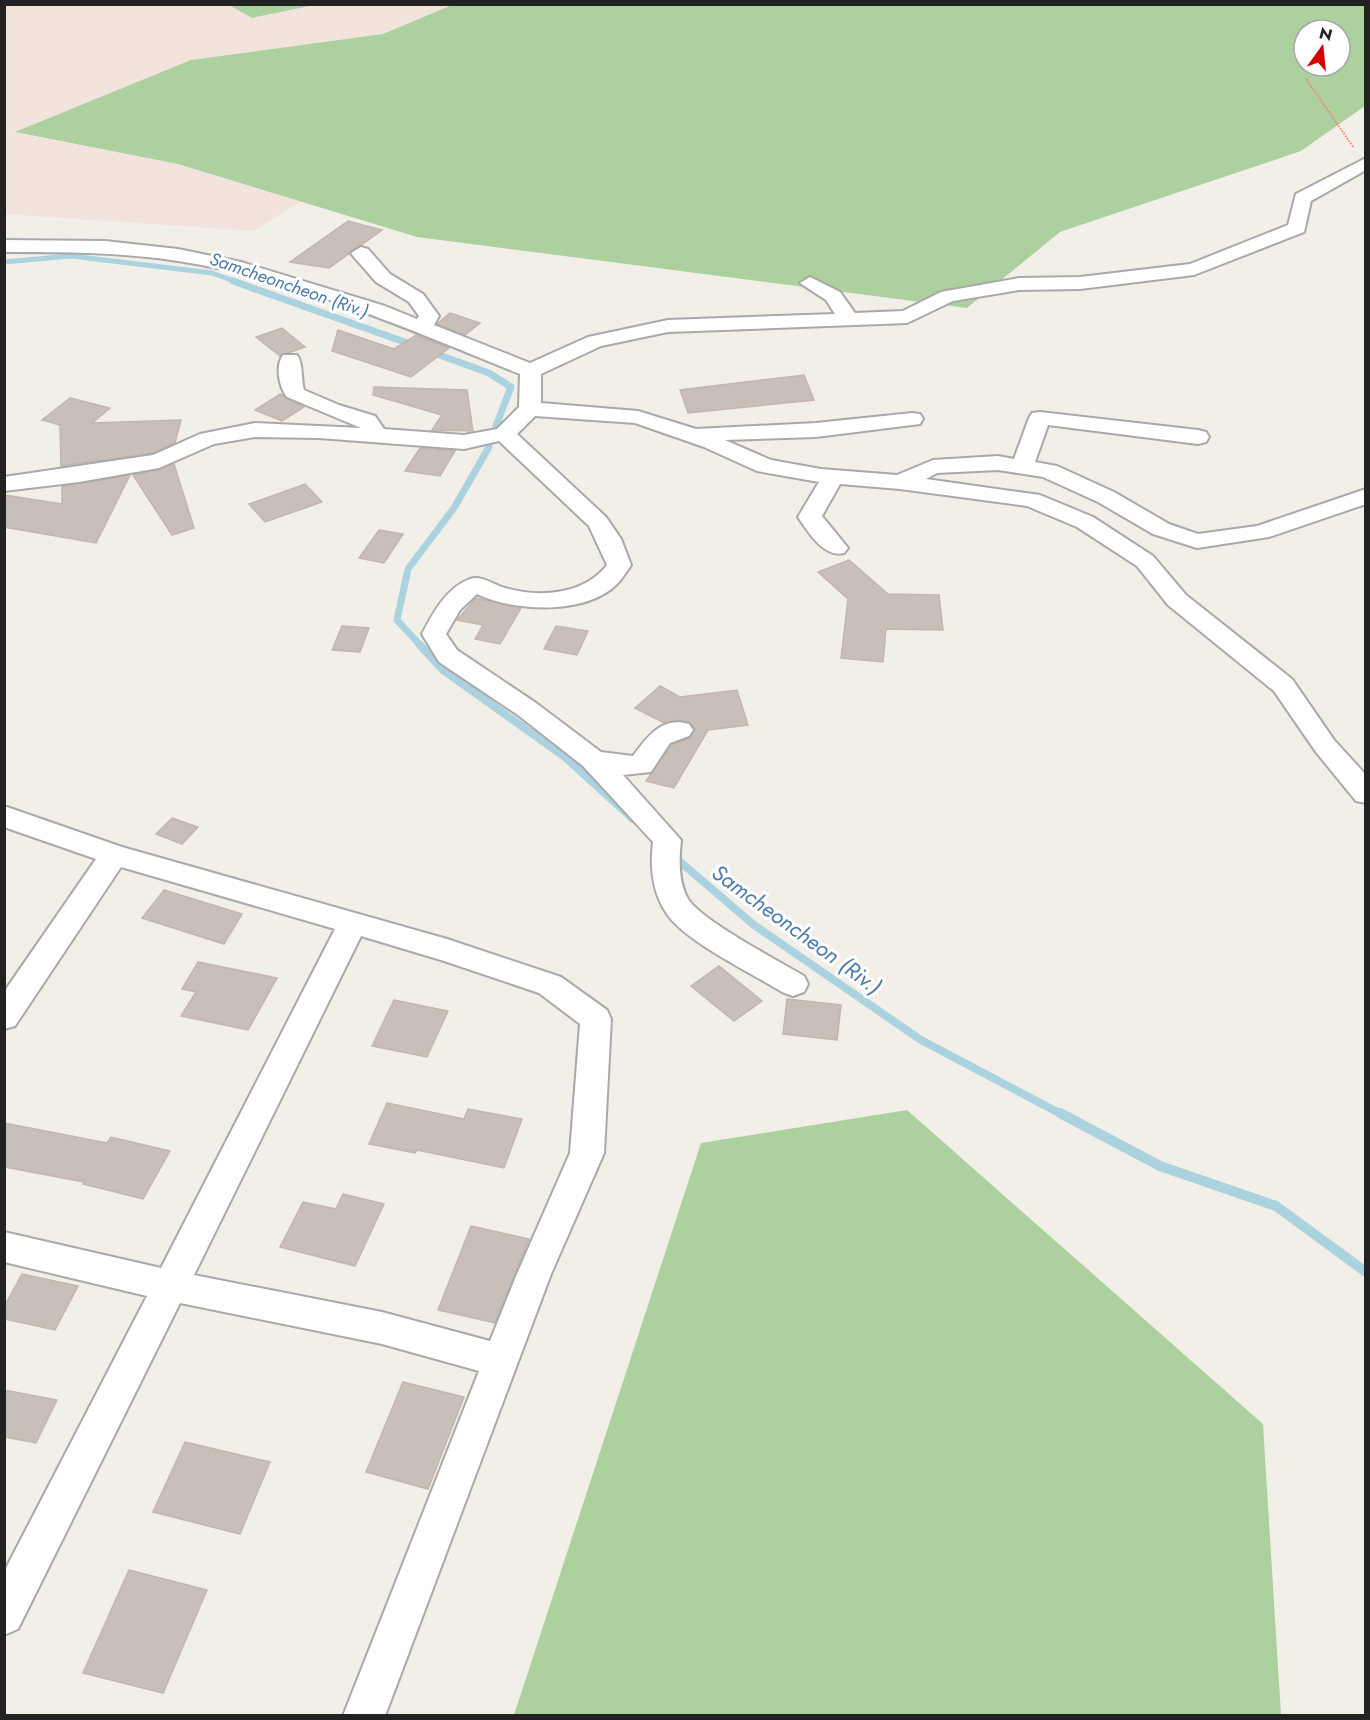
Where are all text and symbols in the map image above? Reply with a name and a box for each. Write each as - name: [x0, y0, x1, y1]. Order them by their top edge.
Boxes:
- north arrow: [1292, 18, 1352, 78]
- text: N: [1317, 21, 1335, 47]
- water label: Samcheoncheon (Riv.): [206, 246, 372, 324]
- water label: Samcheoncheon (Riv.): [706, 856, 888, 1002]

